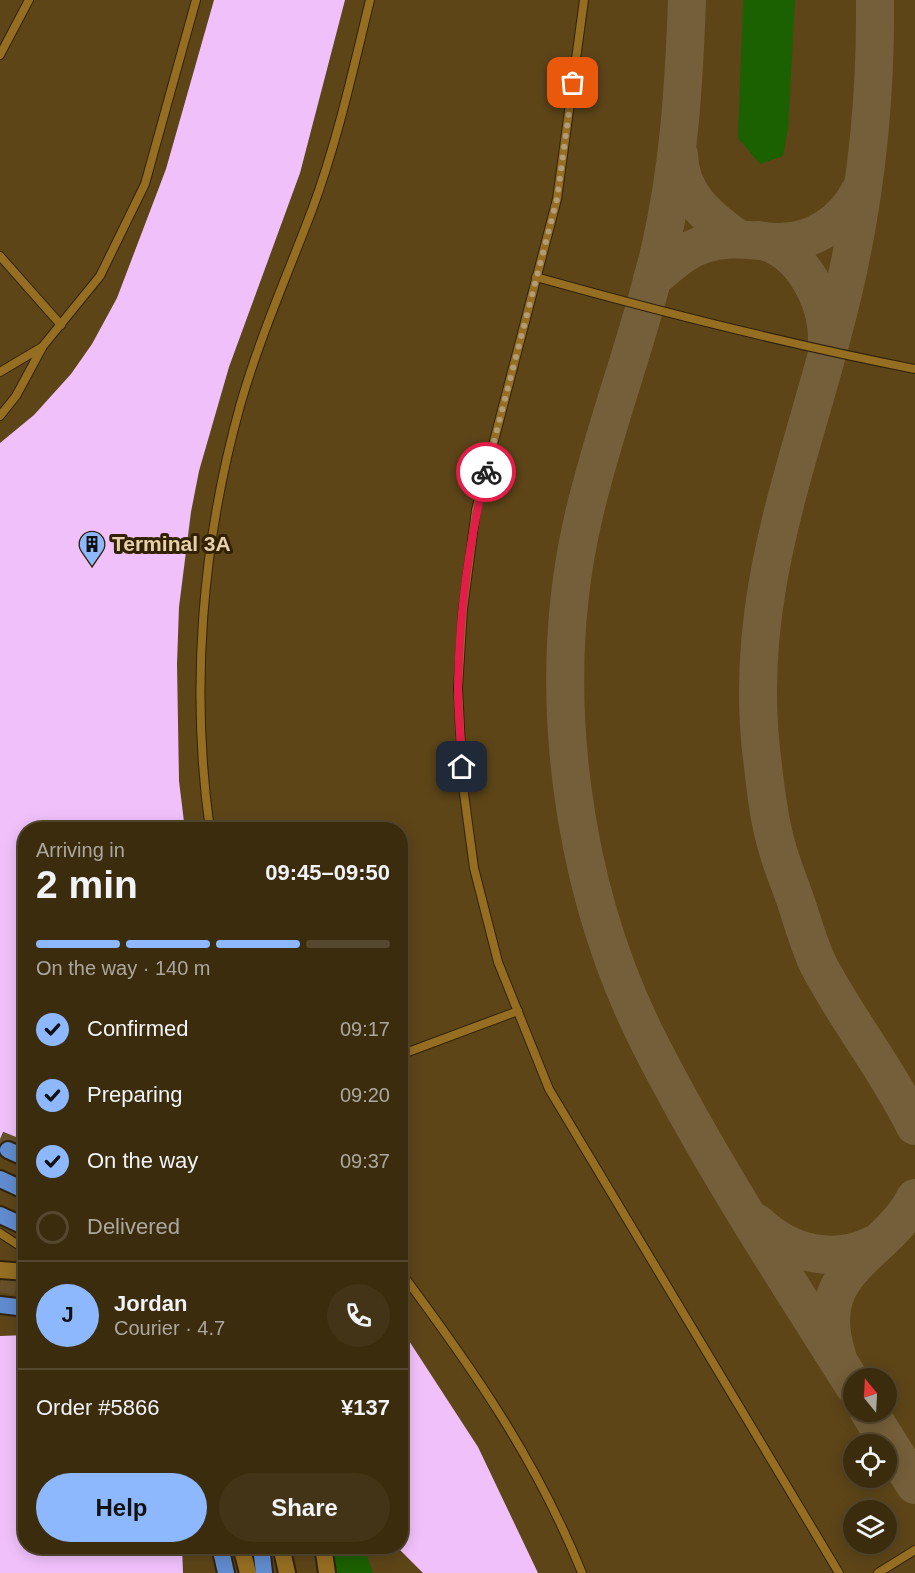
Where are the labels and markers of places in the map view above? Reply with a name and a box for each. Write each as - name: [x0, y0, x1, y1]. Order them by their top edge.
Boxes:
- pin: [547, 57, 598, 108]
- building icon: Terminal 3A: [77, 529, 107, 567]
- place label: Terminal 3A: [112, 532, 231, 555]
- pin: [436, 741, 487, 792]

